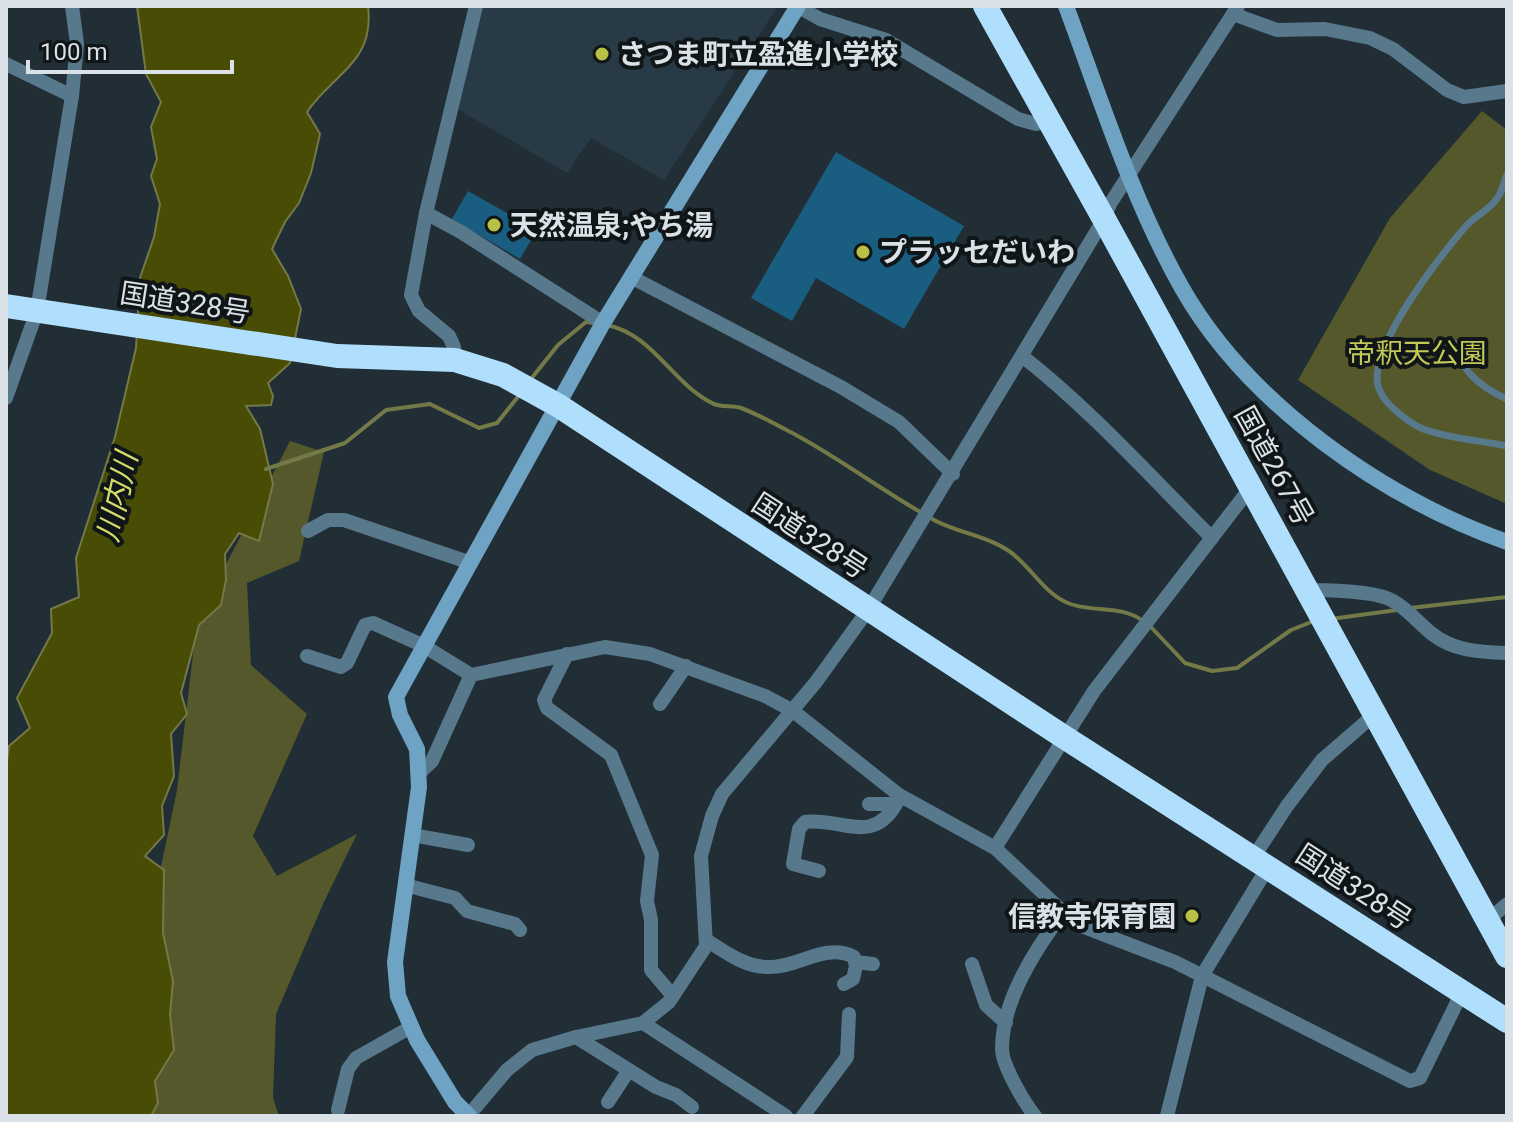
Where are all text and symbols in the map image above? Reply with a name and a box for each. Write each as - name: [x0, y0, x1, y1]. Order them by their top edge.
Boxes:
- scale bar: [28, 24, 232, 74]
- text: 100 m: [40, 38, 107, 66]
- place label: さつま町立盈進小学校: [618, 38, 898, 71]
- marker: さつま町立盈進小学校: [593, 45, 611, 63]
- place label: 天然温泉;やち湯: [510, 209, 713, 242]
- marker: 天然温泉;やち湯: [485, 216, 503, 234]
- place label: プラッセだいわ: [879, 236, 1075, 269]
- marker: プラッセだいわ: [854, 243, 872, 261]
- street label: 国道328号: [118, 276, 252, 330]
- park label: 帝釈天公園: [1347, 337, 1487, 370]
- street label: 国道267号: [1228, 401, 1320, 531]
- water label: 川内川: [90, 446, 145, 545]
- street label: 国道328号: [746, 486, 874, 586]
- street label: 国道328号: [1290, 837, 1418, 937]
- place label: 信教寺保育園: [1008, 900, 1176, 933]
- marker: 信教寺保育園: [1183, 907, 1201, 925]

